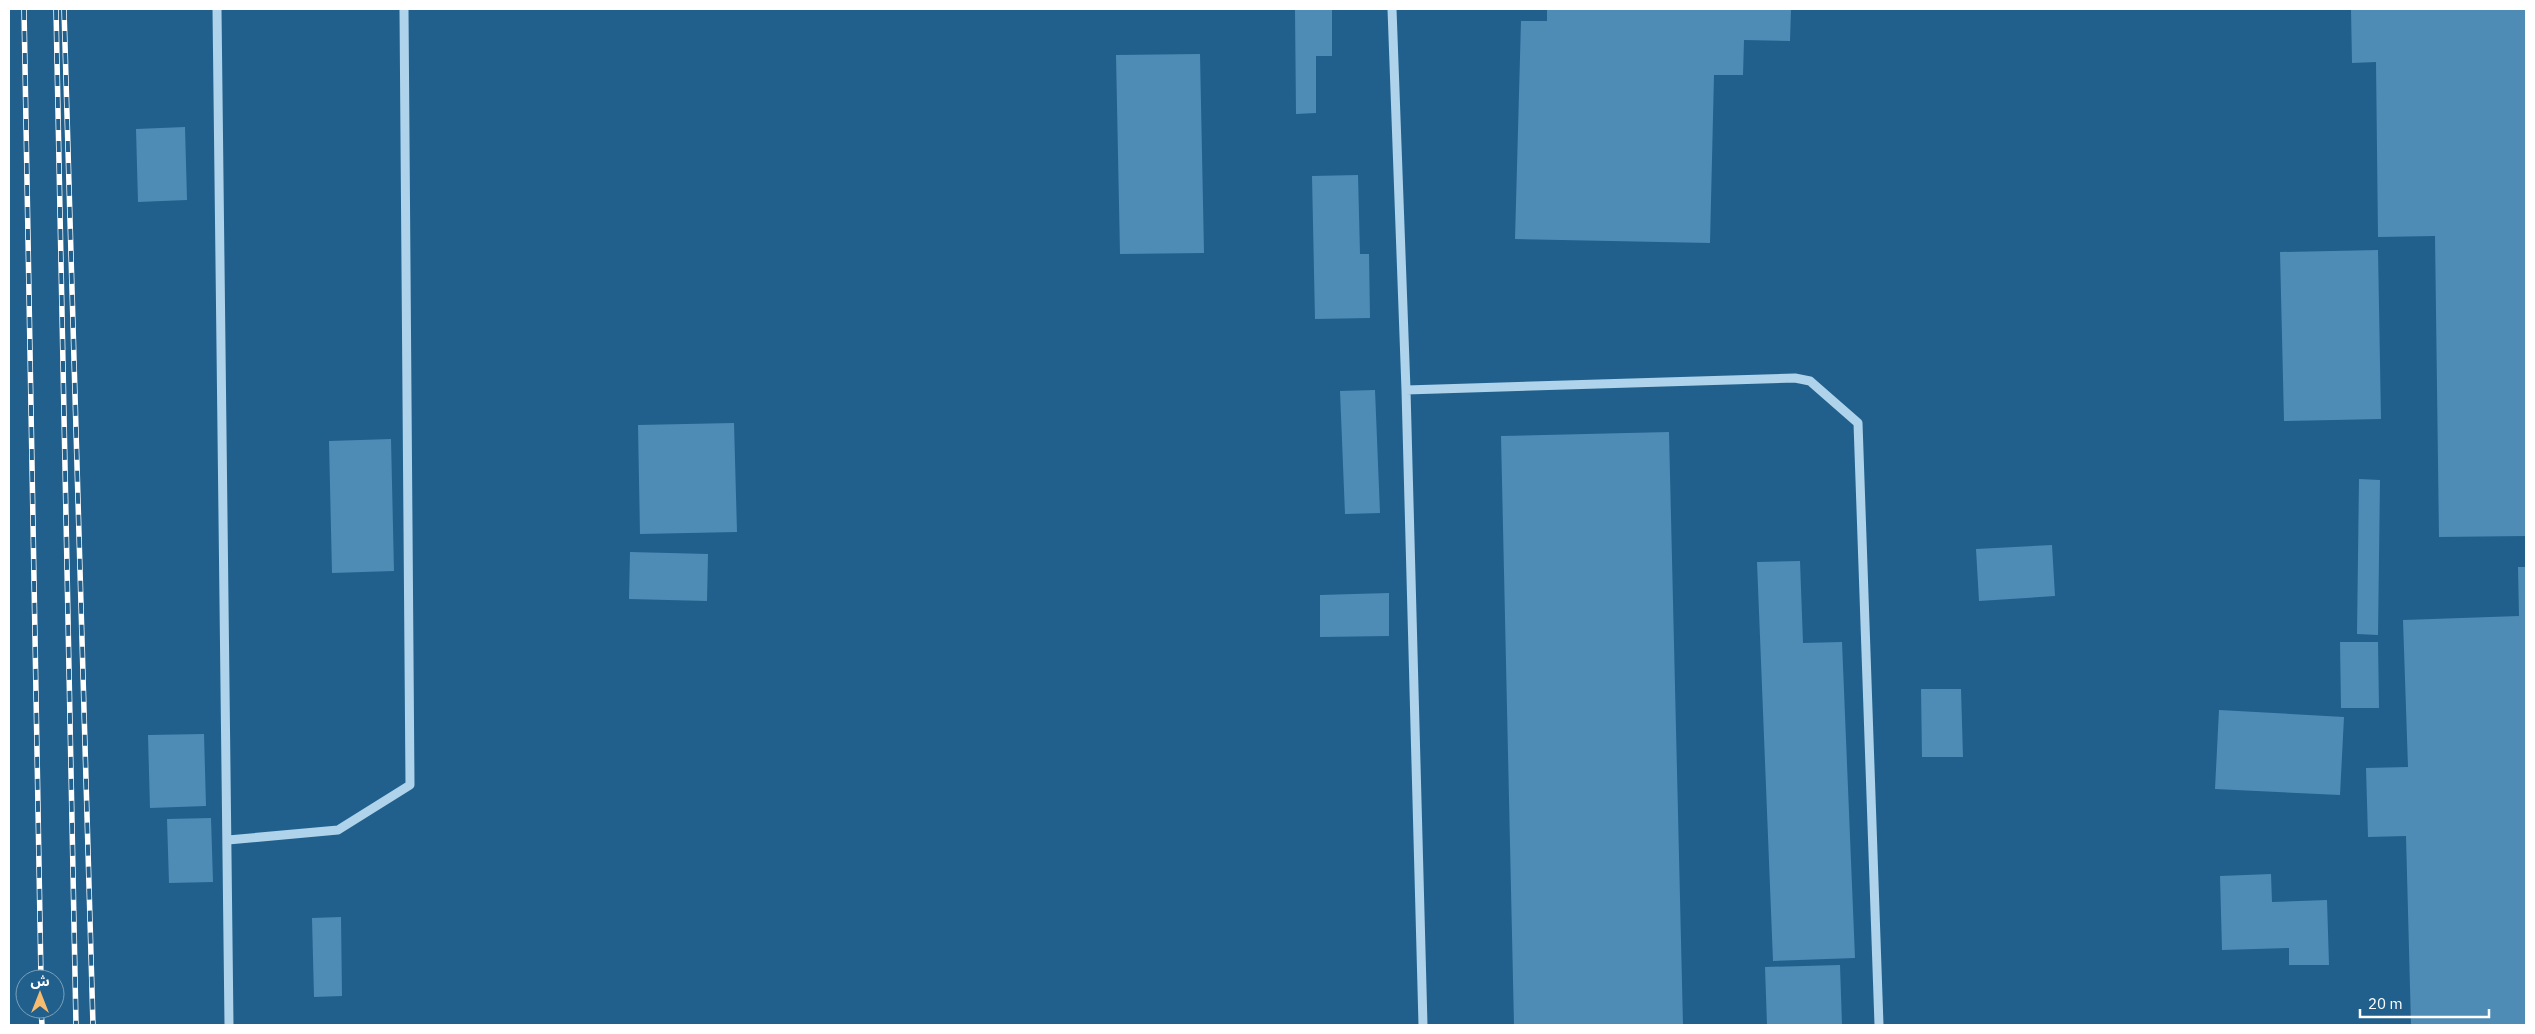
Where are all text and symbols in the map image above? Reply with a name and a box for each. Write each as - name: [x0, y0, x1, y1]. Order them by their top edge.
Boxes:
- north arrow: [15, 969, 65, 1019]
- text: ش: [30, 972, 50, 990]
- scale bar: [2360, 986, 2489, 1018]
- text: 20 m: [2368, 994, 2403, 1013]

